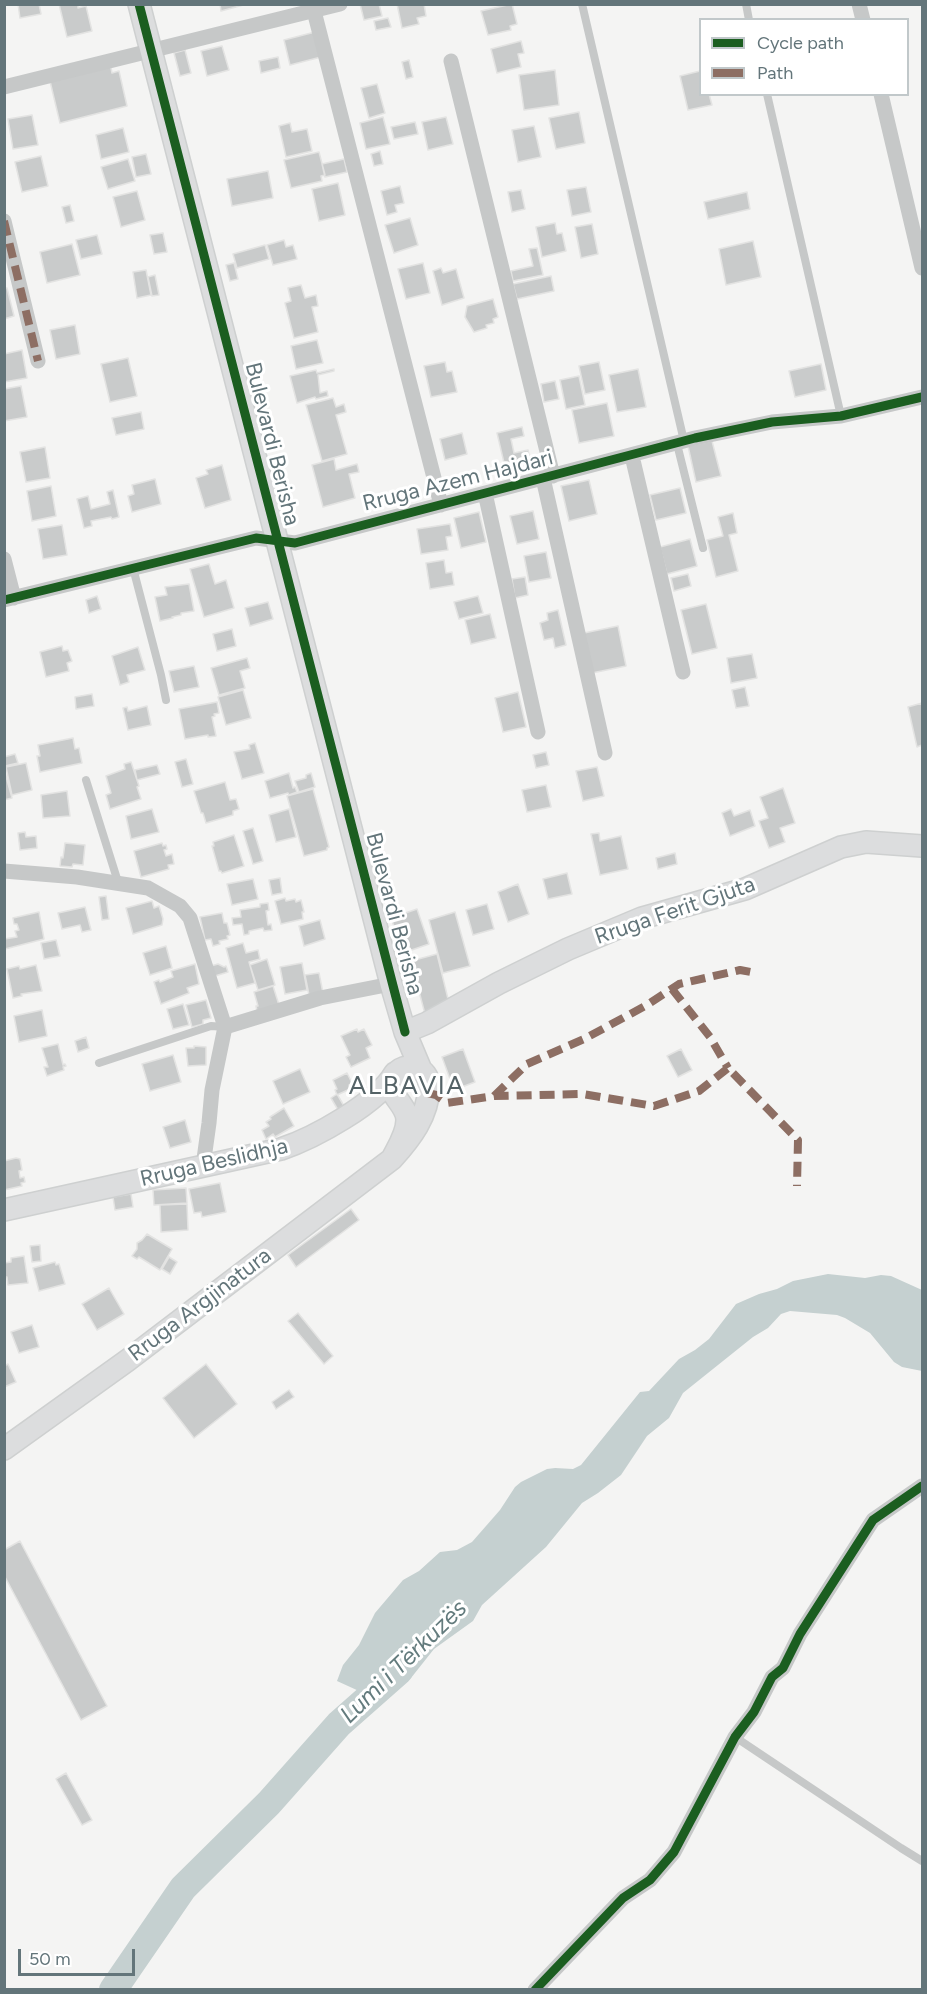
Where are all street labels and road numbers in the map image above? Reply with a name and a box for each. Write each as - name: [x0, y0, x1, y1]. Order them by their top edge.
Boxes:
- street label: Bulevardi Berisha: [239, 360, 305, 528]
- street label: Rruga Azem Hajdari: [360, 445, 556, 517]
- street label: Bulevardi Berisha: [360, 830, 428, 998]
- street label: Rruga Ferit Gjuta: [591, 871, 759, 951]
- street label: Rruga Beslidhja: [137, 1133, 291, 1193]
- street label: Rruga Argjinatura: [123, 1243, 277, 1367]

